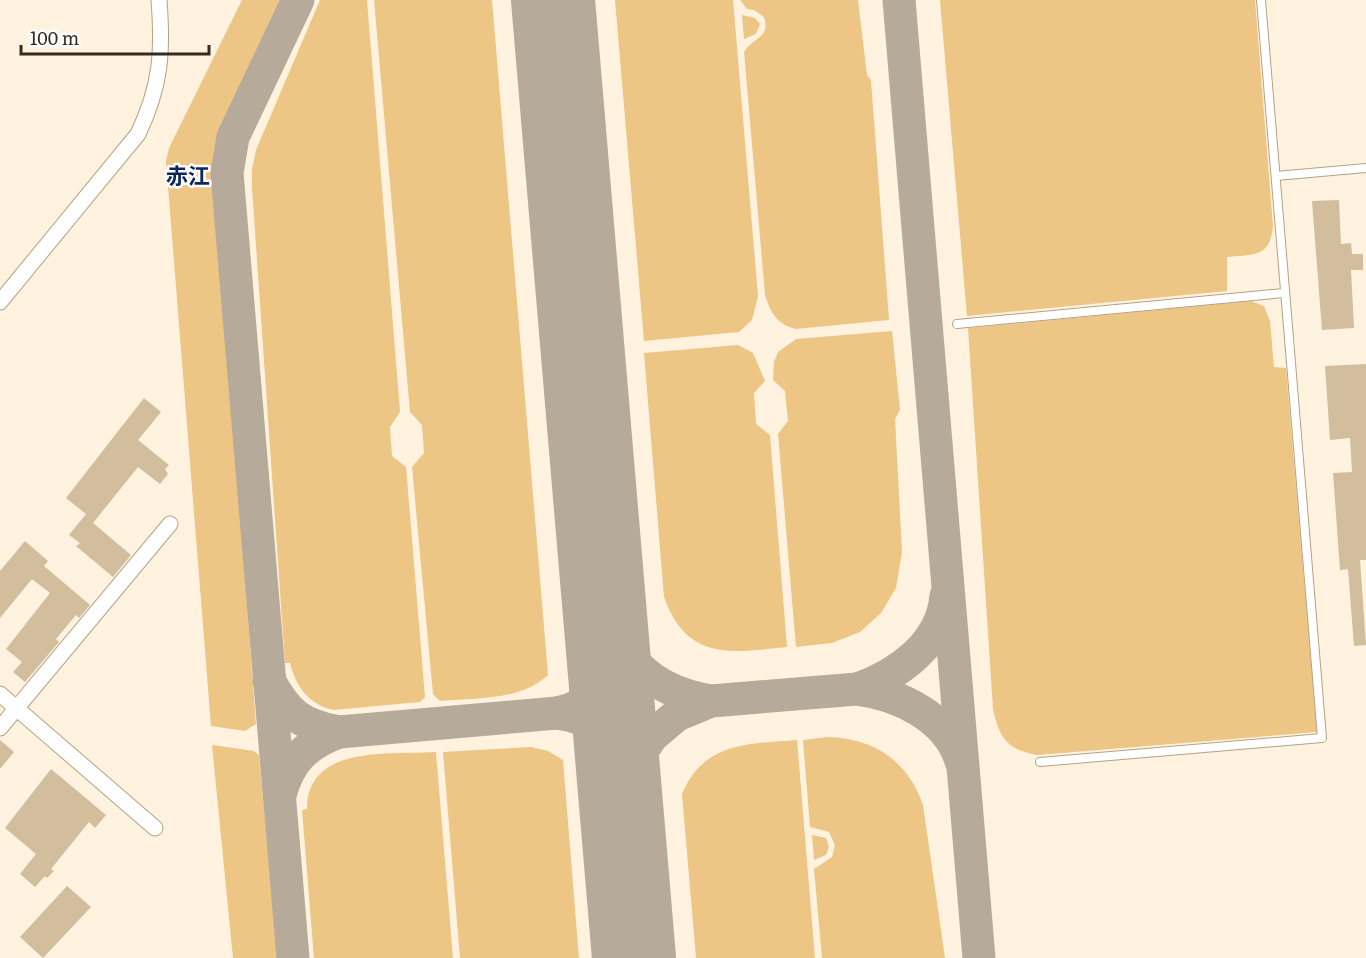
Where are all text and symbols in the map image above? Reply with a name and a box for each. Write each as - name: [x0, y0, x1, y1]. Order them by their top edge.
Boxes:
- scale bar: [21, 18, 208, 56]
- text: 100 m: [30, 24, 79, 51]
- district label: 赤江: [166, 158, 210, 191]

